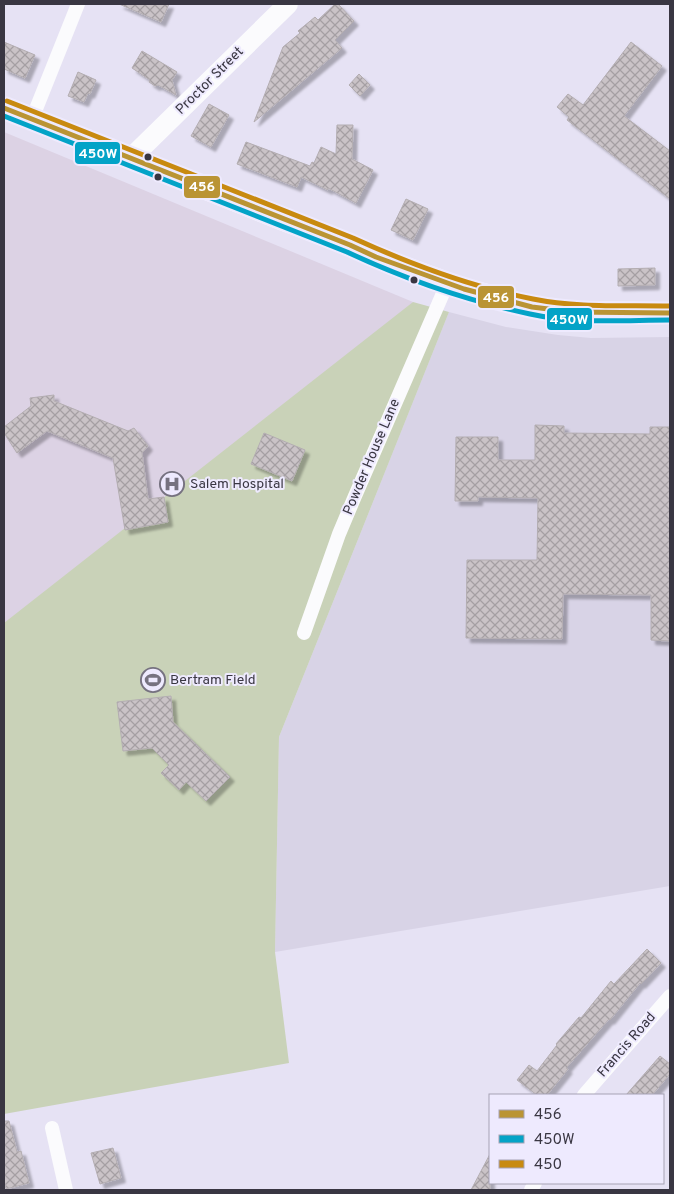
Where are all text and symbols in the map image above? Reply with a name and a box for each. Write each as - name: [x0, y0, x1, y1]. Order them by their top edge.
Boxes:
- street label: Proctor Street: [173, 44, 247, 118]
- line badge: 450W: [74, 141, 121, 165]
- text: 450W: [79, 146, 117, 163]
- unlabelled marker: [143, 152, 153, 162]
- unlabelled marker: [153, 172, 163, 182]
- line badge: 456: [183, 175, 221, 199]
- text: 456: [189, 179, 215, 196]
- unlabelled marker: [409, 275, 419, 285]
- line badge: 456: [477, 285, 515, 309]
- text: 456: [483, 290, 509, 307]
- line badge: 450W: [546, 307, 593, 331]
- text: 450W: [550, 312, 588, 329]
- street label: Powder House Lane: [340, 396, 404, 518]
- hospital icon: Salem Hospital: [159, 471, 185, 497]
- place label: Salem Hospital: [190, 476, 284, 493]
- sports icon: Bertram Field: [140, 667, 166, 693]
- place label: Bertram Field: [170, 672, 256, 689]
- street label: Francis Road: [594, 1009, 660, 1081]
- legend: [489, 1094, 664, 1184]
- text: 456: [534, 1106, 562, 1125]
- text: 450W: [534, 1131, 575, 1150]
- text: 450: [534, 1156, 562, 1175]

